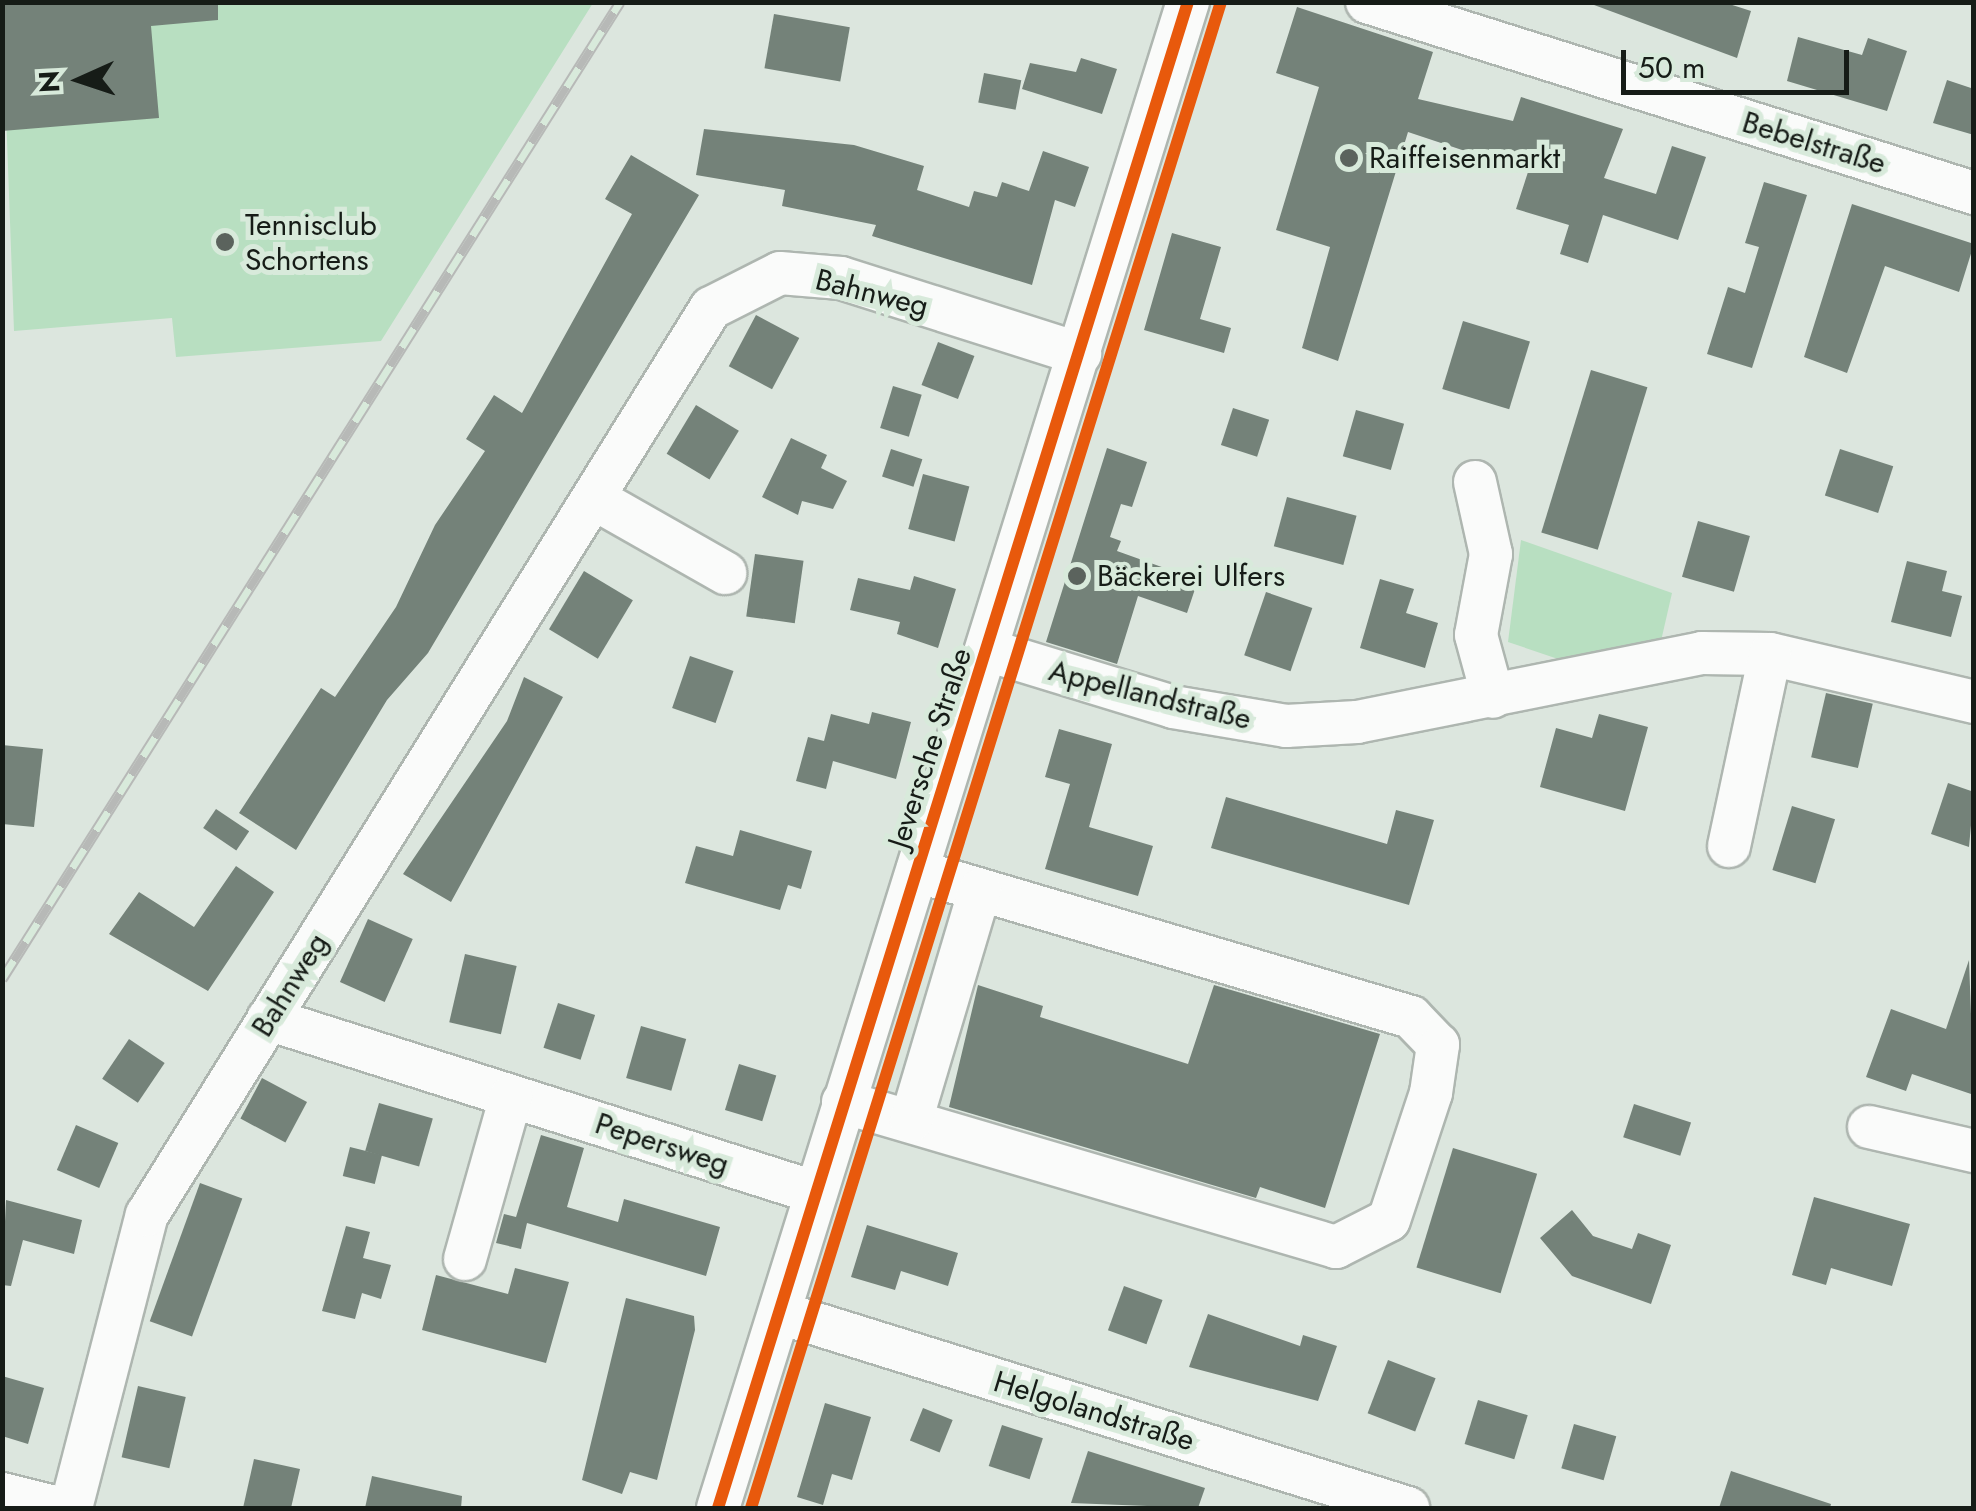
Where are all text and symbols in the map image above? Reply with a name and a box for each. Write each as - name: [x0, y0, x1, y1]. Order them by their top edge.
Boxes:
- north arrow: [30, 30, 130, 130]
- scale bar: [1626, 30, 1854, 92]
- text: 50 m: [1638, 46, 1705, 89]
- text: N: [28, 69, 71, 94]
- street label: Bebelstraße: [1738, 104, 1890, 182]
- place label: Raiffeisenmarkt: [1369, 140, 1560, 176]
- marker: Raiffeisenmarkt: [1338, 147, 1360, 169]
- place label: Tennisclub Schortens: [245, 207, 377, 278]
- marker: Tennisclub Schortens: [214, 231, 236, 253]
- street label: Bahnweg: [812, 262, 932, 324]
- place label: Bäckerei Ulfers: [1097, 558, 1285, 594]
- marker: Bäckerei Ulfers: [1066, 565, 1088, 587]
- street label: Jeversche Straße: [881, 643, 979, 853]
- street label: Appellandstraße: [1045, 653, 1255, 737]
- street label: Bahnweg: [244, 927, 336, 1043]
- street label: Pepersweg: [591, 1106, 733, 1182]
- street label: Helgolandstraße: [989, 1363, 1199, 1459]

